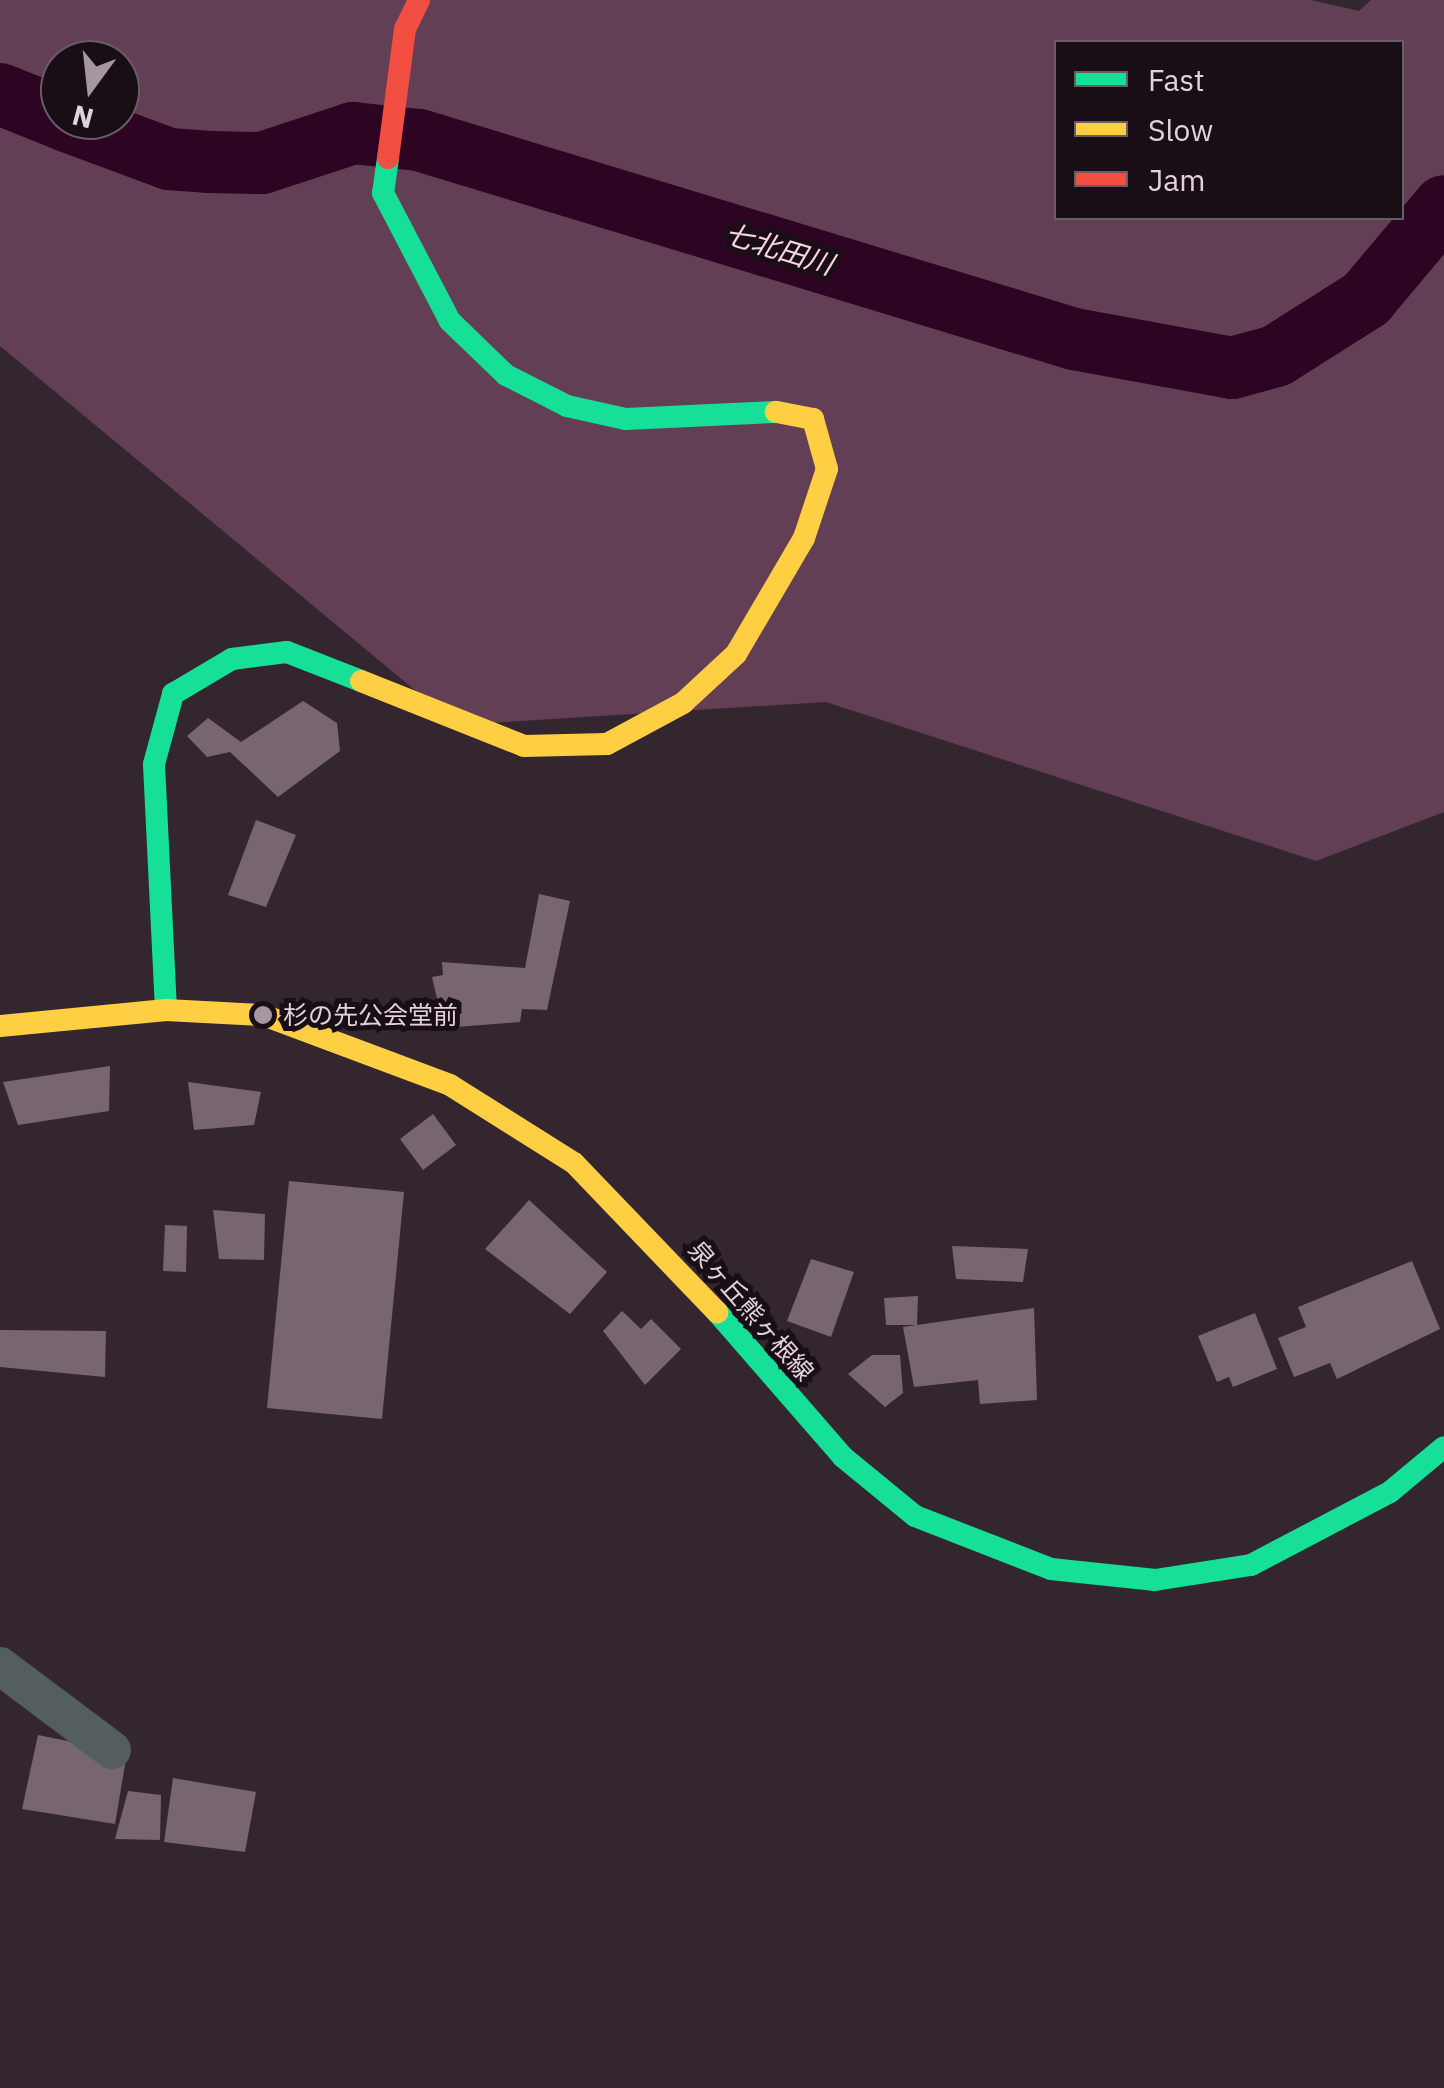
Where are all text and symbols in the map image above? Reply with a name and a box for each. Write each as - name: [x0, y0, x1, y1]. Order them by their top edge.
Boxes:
- north arrow: [40, 40, 140, 140]
- legend: [1054, 40, 1404, 220]
- text: Fast: [1148, 60, 1205, 99]
- text: N: [68, 97, 97, 138]
- text: Slow: [1148, 110, 1213, 149]
- text: Jam: [1148, 160, 1206, 199]
- water label: 七北田川: [721, 217, 837, 281]
- place label: 杉の先公会堂前: [283, 1000, 458, 1030]
- marker: 杉の先公会堂前: [252, 1004, 274, 1026]
- street label: 泉ヶ丘熊ヶ根線: [682, 1235, 820, 1387]

